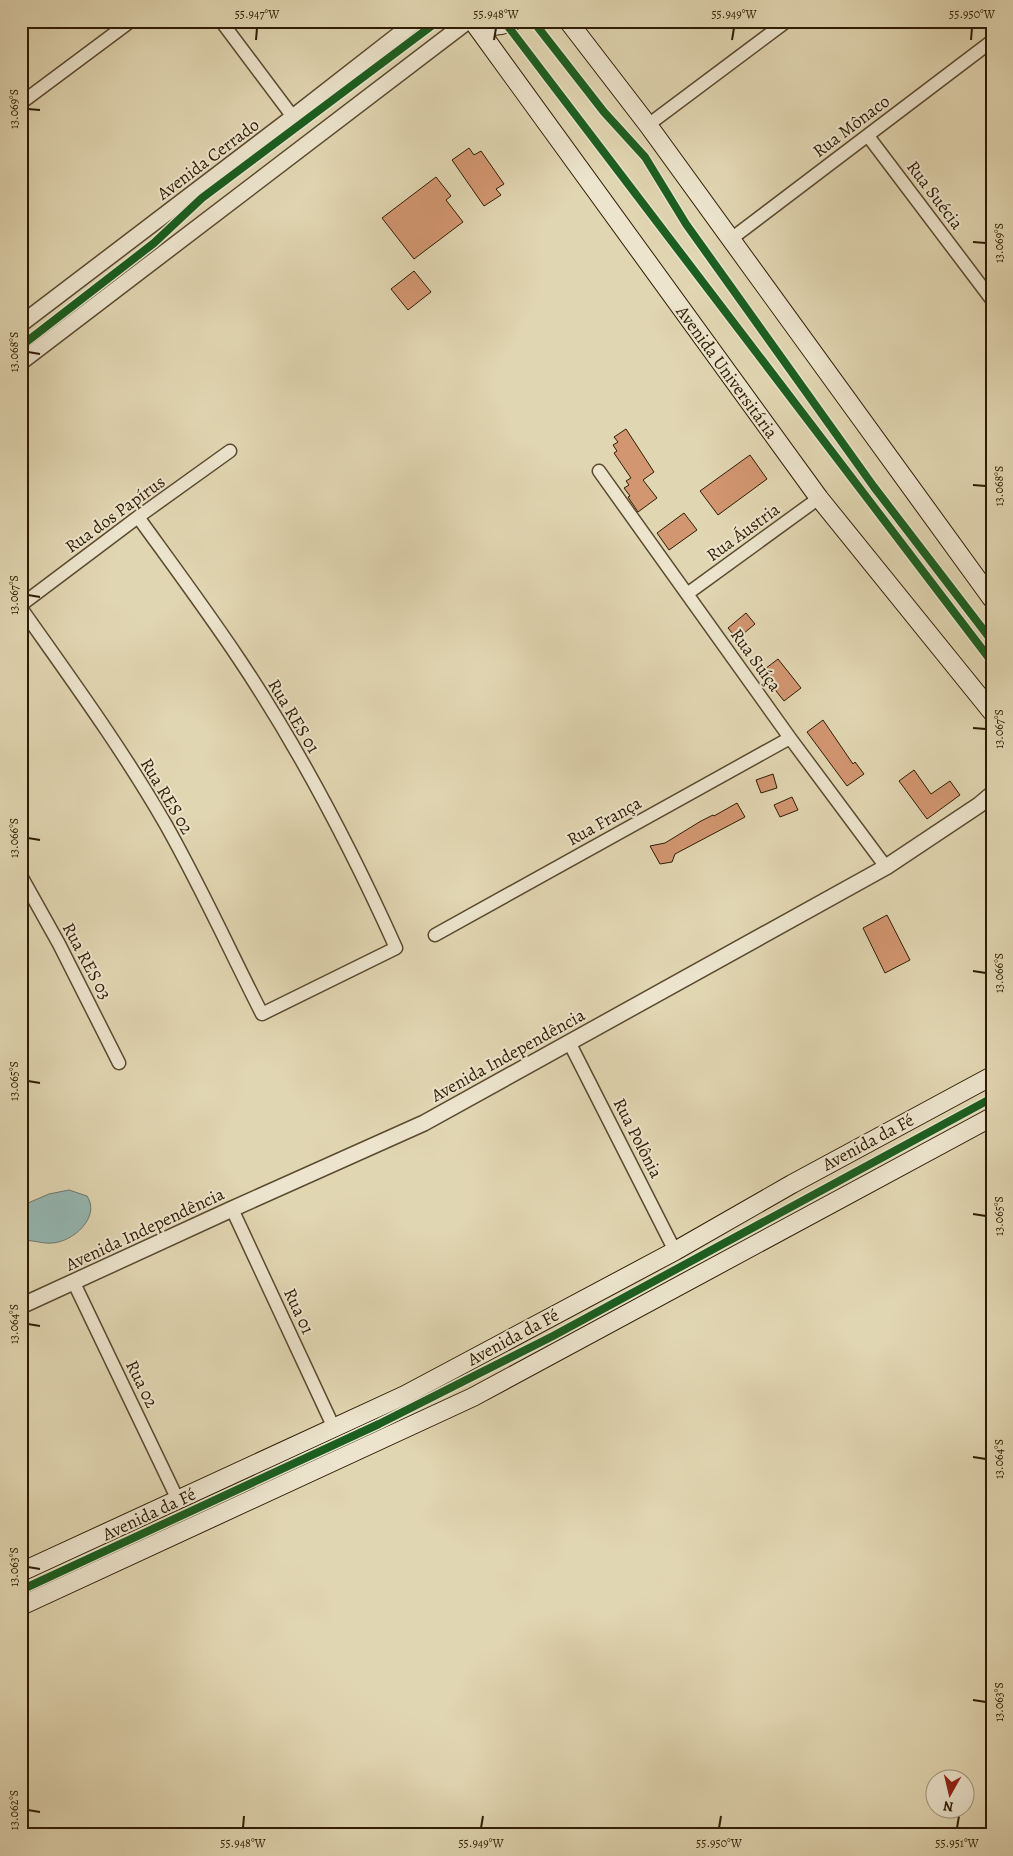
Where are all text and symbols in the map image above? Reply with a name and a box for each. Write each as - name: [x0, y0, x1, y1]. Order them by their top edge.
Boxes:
- text: 55.947°W: [235, 6, 280, 22]
- text: 55.948°W: [473, 6, 520, 22]
- text: 55.949°W: [711, 6, 757, 22]
- text: 55.950°W: [949, 6, 996, 22]
- text: 13.069°S: [6, 89, 22, 129]
- street label: Rua Mônaco: [808, 89, 894, 163]
- street label: Avenida Cerrado: [151, 113, 264, 206]
- street label: Rua Suécia: [901, 156, 969, 235]
- text: 13.069°S: [991, 223, 1007, 263]
- street label: Avenida Universitária: [670, 300, 784, 444]
- text: 13.068°S: [6, 332, 22, 372]
- text: 13.068°S: [991, 466, 1007, 506]
- street label: Rua dos Papírus: [60, 470, 170, 558]
- street label: Rua Áustria: [701, 497, 785, 567]
- text: 13.067°S: [6, 575, 22, 615]
- street label: Rua Suíça: [725, 624, 787, 697]
- street label: Rua RES 01: [262, 674, 326, 758]
- text: 13.067°S: [991, 709, 1007, 749]
- street label: Rua RES 02: [135, 753, 199, 839]
- street label: Rua França: [562, 790, 646, 851]
- text: 13.066°S: [6, 818, 22, 858]
- street label: Rua RES 03: [57, 918, 117, 1004]
- text: 13.066°S: [991, 953, 1007, 993]
- street label: Avenida Independência: [426, 1002, 590, 1108]
- text: 13.065°S: [6, 1061, 22, 1101]
- street label: Rua Polônia: [608, 1094, 669, 1183]
- street label: Avenida da Fé: [817, 1108, 918, 1177]
- street label: Avenida Independência: [61, 1181, 229, 1277]
- text: 13.065°S: [991, 1196, 1007, 1236]
- street label: Rua 01: [278, 1284, 320, 1338]
- street label: Avenida da Fé: [462, 1303, 563, 1372]
- text: 13.064°S: [6, 1304, 22, 1344]
- street label: Rua 02: [120, 1356, 164, 1412]
- text: 13.064°S: [991, 1439, 1007, 1479]
- street label: Avenida da Fé: [97, 1482, 200, 1547]
- text: 13.063°S: [6, 1547, 22, 1587]
- text: 13.063°S: [991, 1682, 1007, 1722]
- north arrow: [926, 1768, 976, 1818]
- text: 13.062°S: [6, 1790, 22, 1830]
- text: N: [942, 1796, 955, 1816]
- text: 55.948°W: [220, 1835, 267, 1851]
- text: 55.949°W: [458, 1835, 504, 1851]
- text: 55.950°W: [696, 1835, 743, 1851]
- text: 55.951°W: [935, 1835, 980, 1851]

